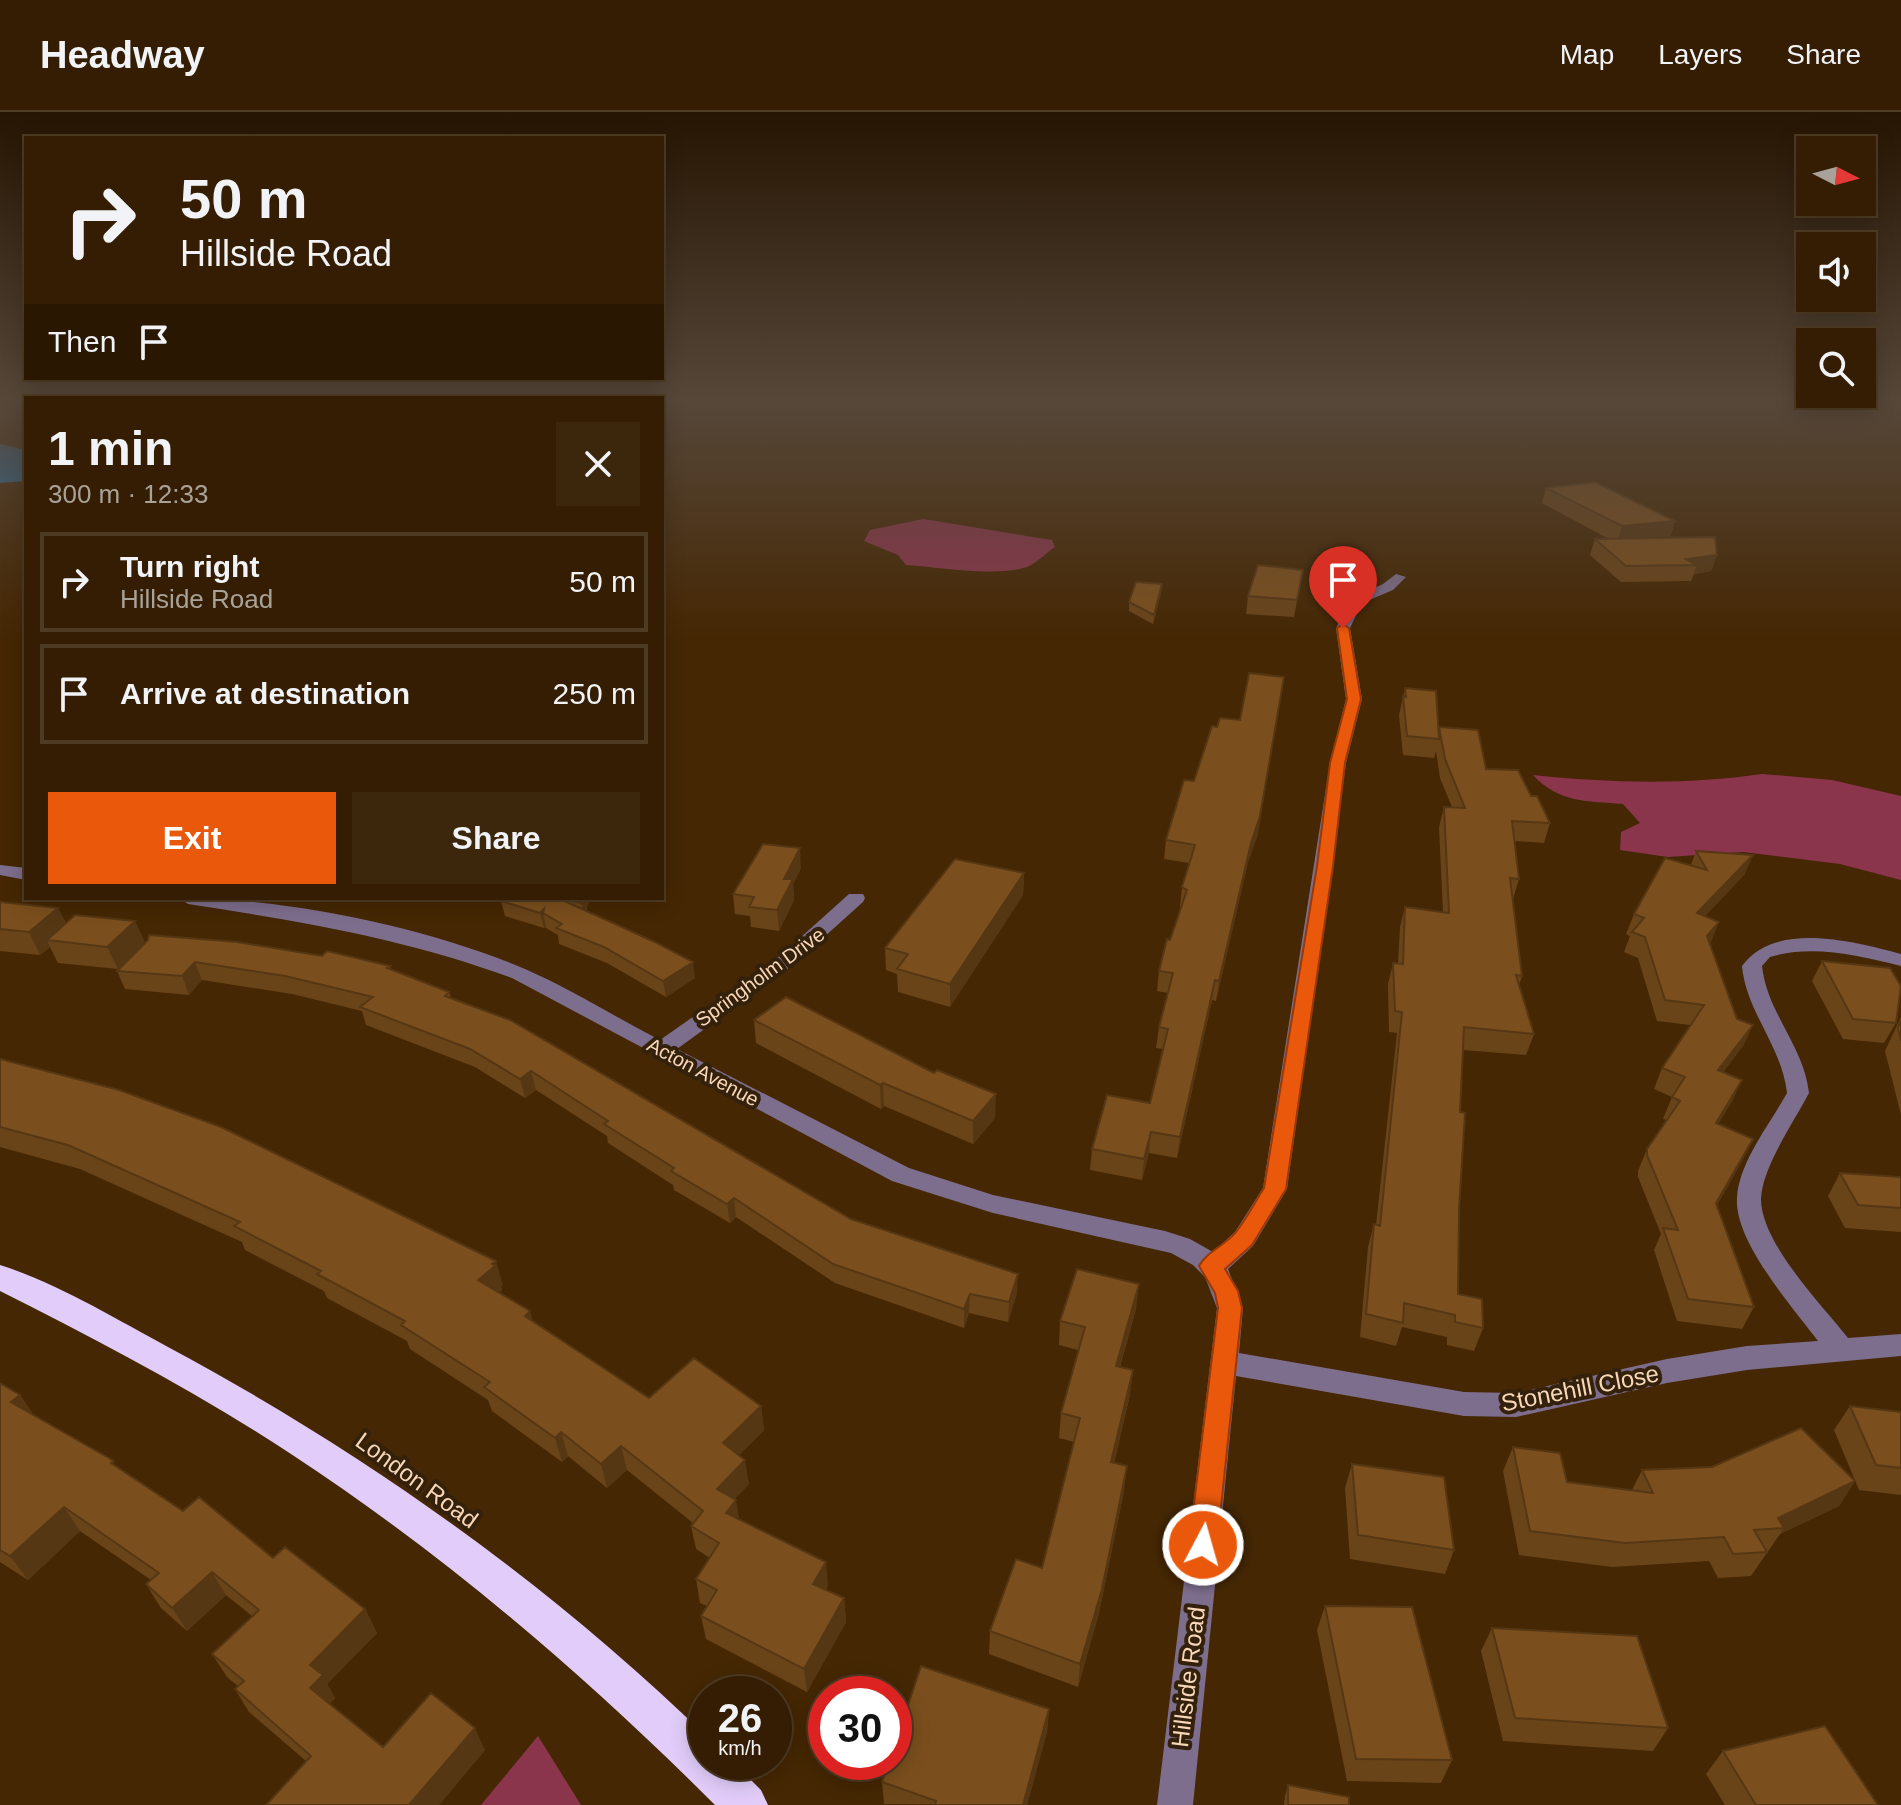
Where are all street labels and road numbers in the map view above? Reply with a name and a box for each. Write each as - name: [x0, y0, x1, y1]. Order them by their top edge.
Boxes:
- street label: Springholm Drive: [691, 923, 829, 1031]
- street label: Acton Avenue: [644, 1033, 762, 1111]
- street label: Stonehill Close: [1499, 1359, 1661, 1417]
- street label: London Road: [351, 1427, 483, 1533]
- street label: Hillside Road: [1166, 1605, 1210, 1749]

